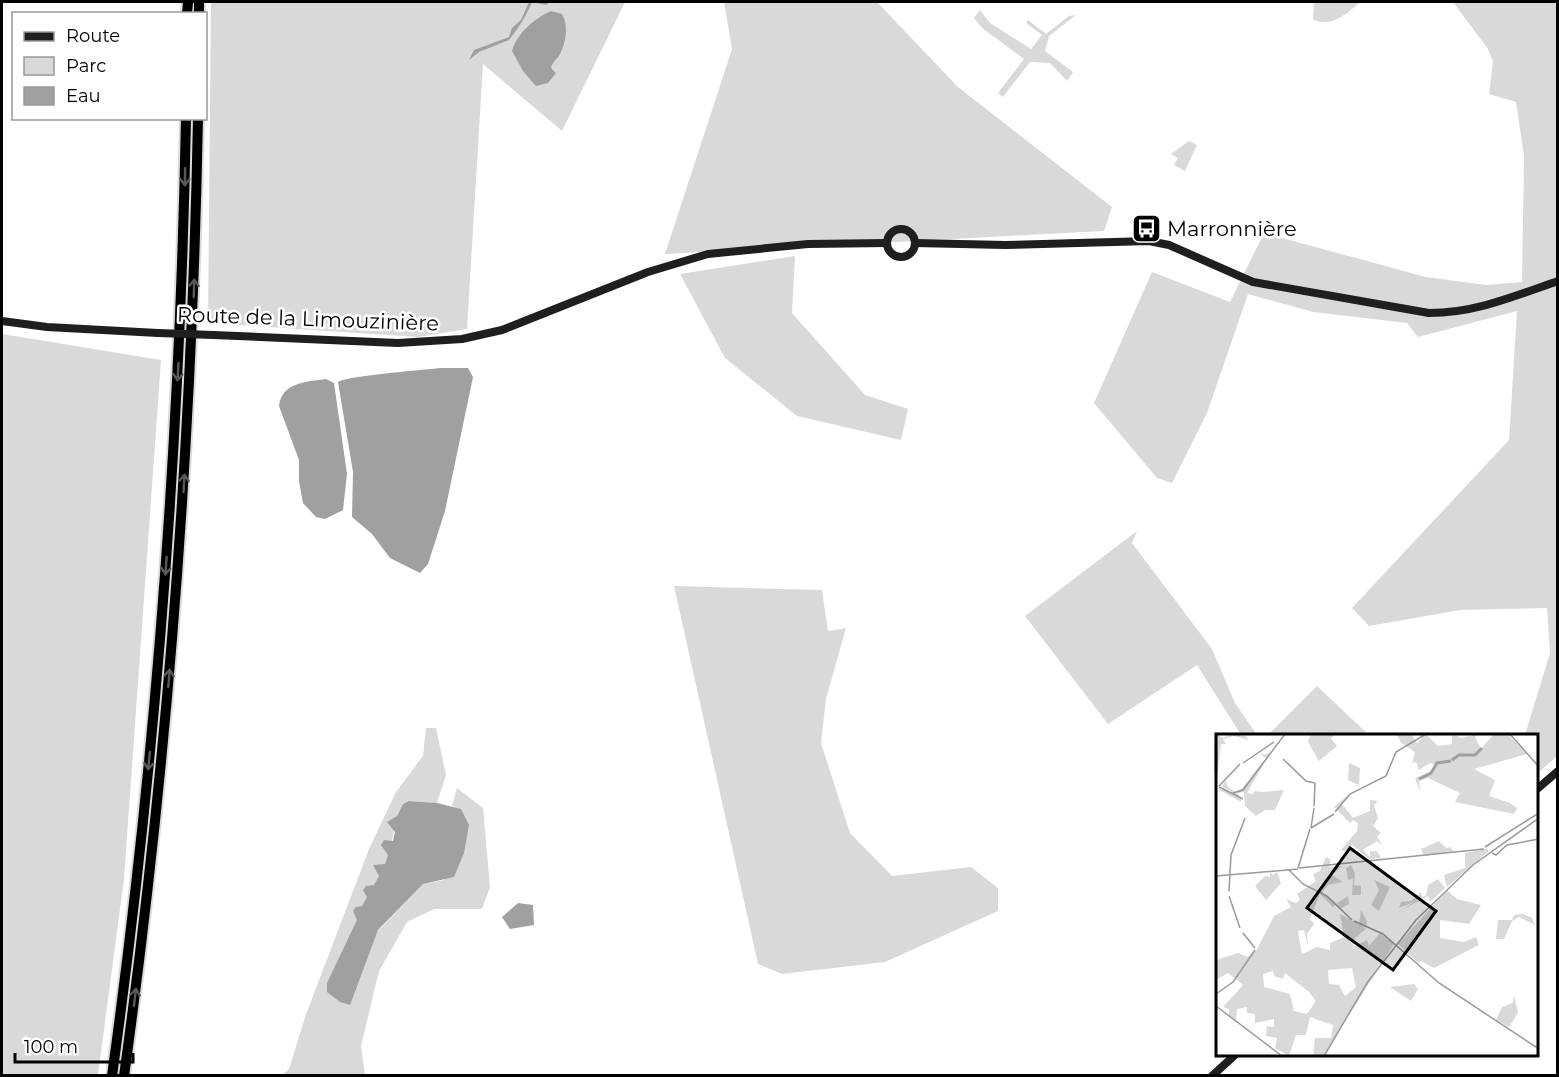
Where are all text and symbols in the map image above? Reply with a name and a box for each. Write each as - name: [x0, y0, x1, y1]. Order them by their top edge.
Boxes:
- legend: [12, 12, 207, 120]
- text: Route: [66, 25, 120, 47]
- text: Parc: [66, 55, 106, 77]
- text: Eau: [66, 85, 101, 107]
- one-way arrow: [179, 166, 191, 186]
- bus stop icon: Marronnière: [1130, 213, 1162, 245]
- place label: Marronnière: [1167, 216, 1297, 241]
- one-way arrow: [188, 279, 199, 299]
- street label: Route de la Limouzinière: [177, 301, 439, 336]
- one-way arrow: [173, 361, 184, 381]
- one-way arrow: [178, 474, 189, 494]
- one-way arrow: [160, 556, 171, 576]
- one-way arrow: [164, 668, 175, 688]
- inset map: [1216, 734, 1538, 1056]
- one-way arrow: [143, 750, 154, 770]
- one-way arrow: [129, 987, 140, 1007]
- scale bar: [15, 1026, 134, 1064]
- text: 100 m: [24, 1036, 78, 1058]

